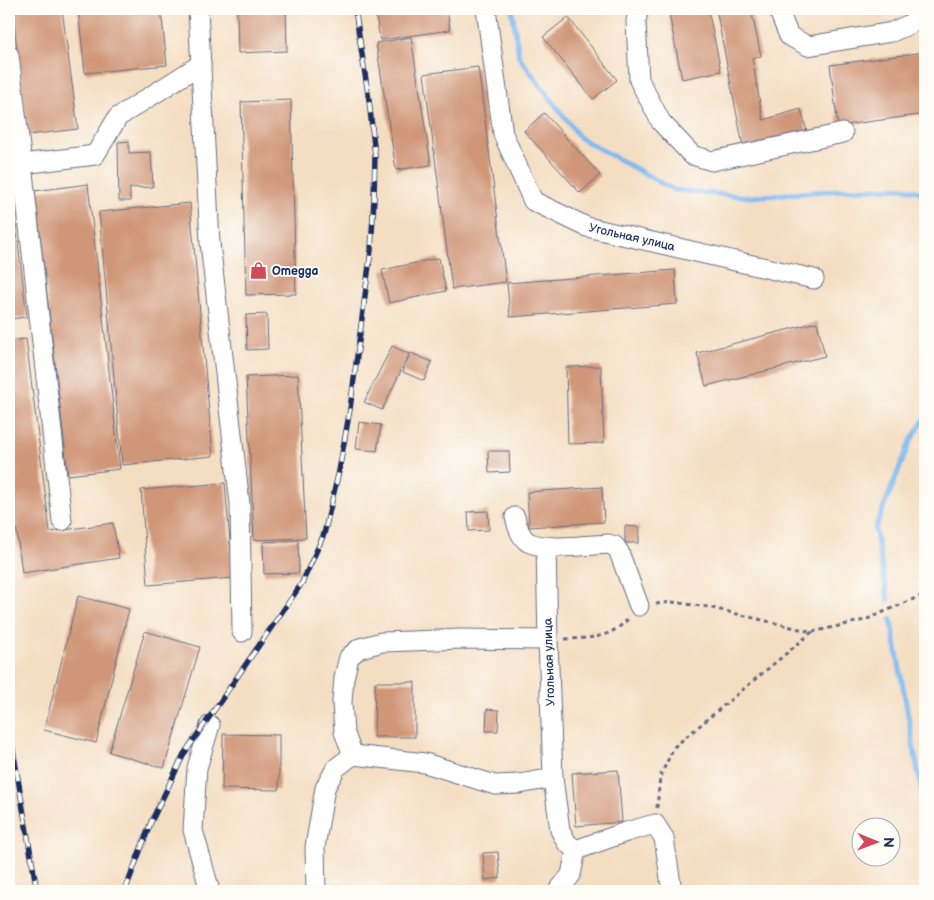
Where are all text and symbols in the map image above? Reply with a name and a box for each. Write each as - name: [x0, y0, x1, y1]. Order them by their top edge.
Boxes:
- street label: Угольная улица: [587, 220, 677, 255]
- shop icon: Omegga: [248, 261, 268, 281]
- place label: Omegga: [272, 264, 319, 279]
- street label: Угольная улица: [540, 618, 559, 706]
- north arrow: [852, 818, 902, 868]
- text: N: [880, 837, 897, 848]

